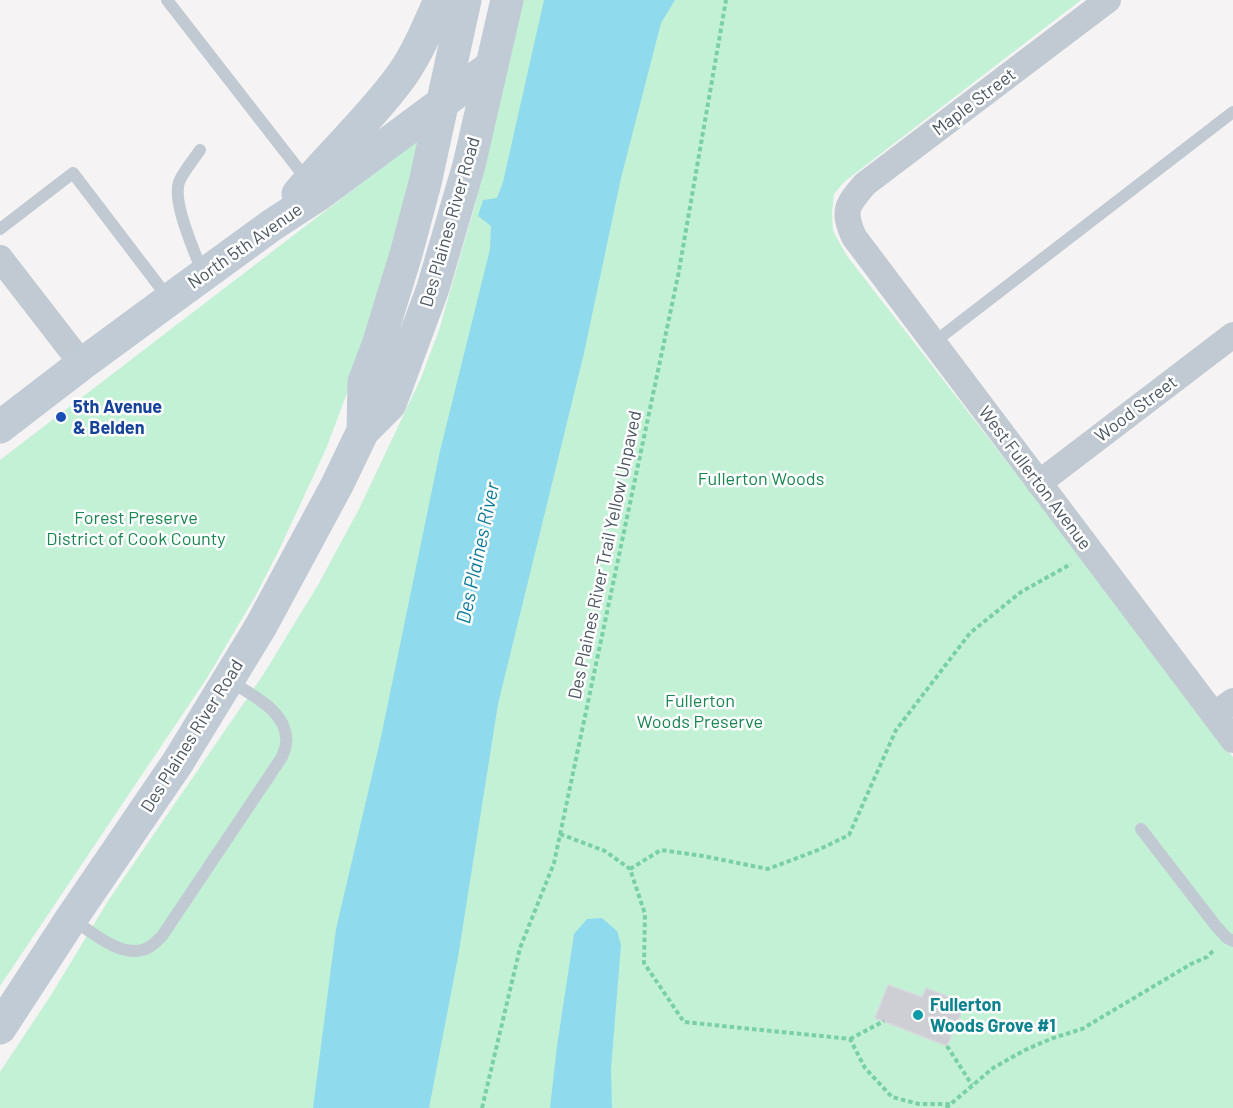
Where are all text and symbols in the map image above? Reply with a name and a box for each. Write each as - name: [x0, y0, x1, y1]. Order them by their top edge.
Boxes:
- street label: Maple Street: [928, 64, 1020, 140]
- street label: Des Plaines River Road: [415, 134, 485, 310]
- street label: North 5th Avenue: [184, 198, 306, 294]
- street label: Wood Street: [1091, 371, 1181, 447]
- place label: 5th Avenue & Belden: [73, 396, 162, 438]
- street label: West Fullerton Avenue: [974, 402, 1096, 554]
- street label: Des Plaines River Trail Yellow Unpaved: [564, 409, 646, 701]
- marker: 5th Avenue & Belden: [54, 410, 68, 424]
- park label: Fullerton Woods: [698, 468, 824, 490]
- water label: Des Plaines River: [451, 480, 505, 626]
- park label: Forest Preserve District of Cook County: [46, 507, 226, 550]
- street label: Des Plaines River Road: [136, 656, 248, 816]
- park label: Fullerton Woods Preserve: [637, 690, 763, 732]
- place label: Fullerton Woods Grove #1: [930, 994, 1056, 1036]
- marker: Fullerton Woods Grove #1: [911, 1008, 925, 1022]

